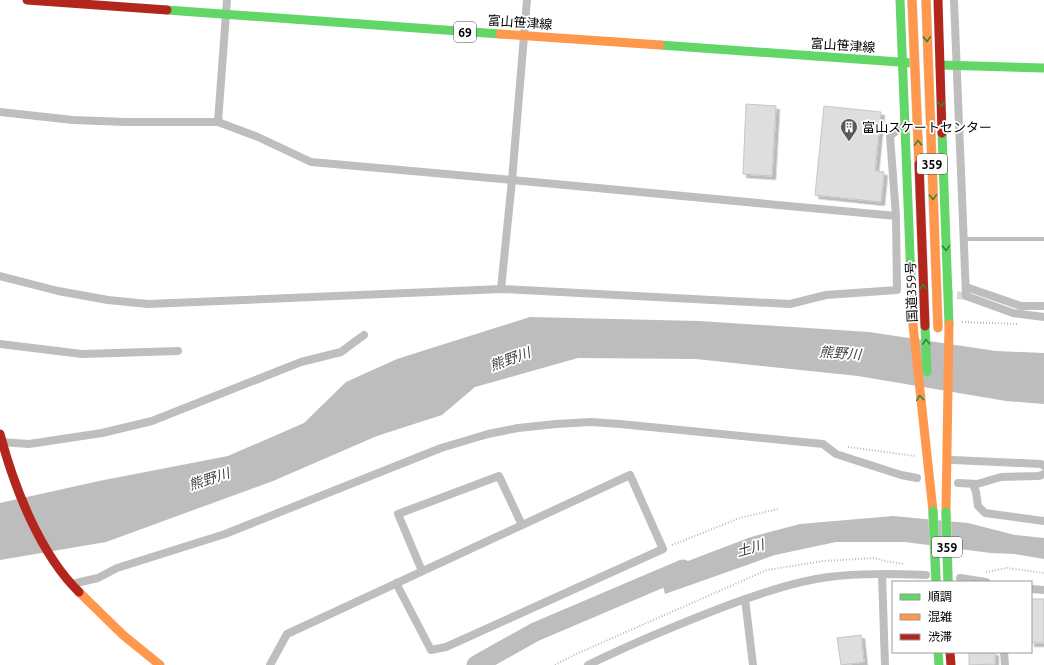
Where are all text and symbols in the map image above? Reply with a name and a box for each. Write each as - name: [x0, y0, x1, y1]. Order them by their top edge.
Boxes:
- street label: 富山笹津線: [487, 13, 553, 31]
- road number: 69: [454, 22, 476, 42]
- street label: 富山笹津線: [810, 36, 876, 54]
- one-way arrow: [923, 36, 932, 42]
- one-way arrow: [937, 101, 946, 107]
- building icon: 富山スケートセンター: [839, 117, 859, 142]
- place label: 富山スケートセンター: [862, 120, 992, 134]
- one-way arrow: [914, 140, 922, 146]
- road number: 359: [917, 154, 947, 174]
- one-way arrow: [929, 194, 938, 200]
- one-way arrow: [942, 245, 951, 251]
- street label: 国道359号: [903, 261, 919, 323]
- one-way arrow: [919, 284, 928, 290]
- one-way arrow: [921, 339, 930, 345]
- water label: 熊野川: [488, 344, 534, 374]
- water label: 熊野川: [818, 344, 864, 363]
- one-way arrow: [916, 395, 925, 401]
- water label: 熊野川: [187, 464, 233, 493]
- water label: 土川: [734, 536, 768, 560]
- road number: 359: [932, 537, 962, 557]
- legend: [892, 581, 1032, 653]
- text: 順調: [928, 590, 952, 603]
- text: 混雑: [928, 610, 952, 623]
- text: 渋滞: [928, 630, 952, 643]

